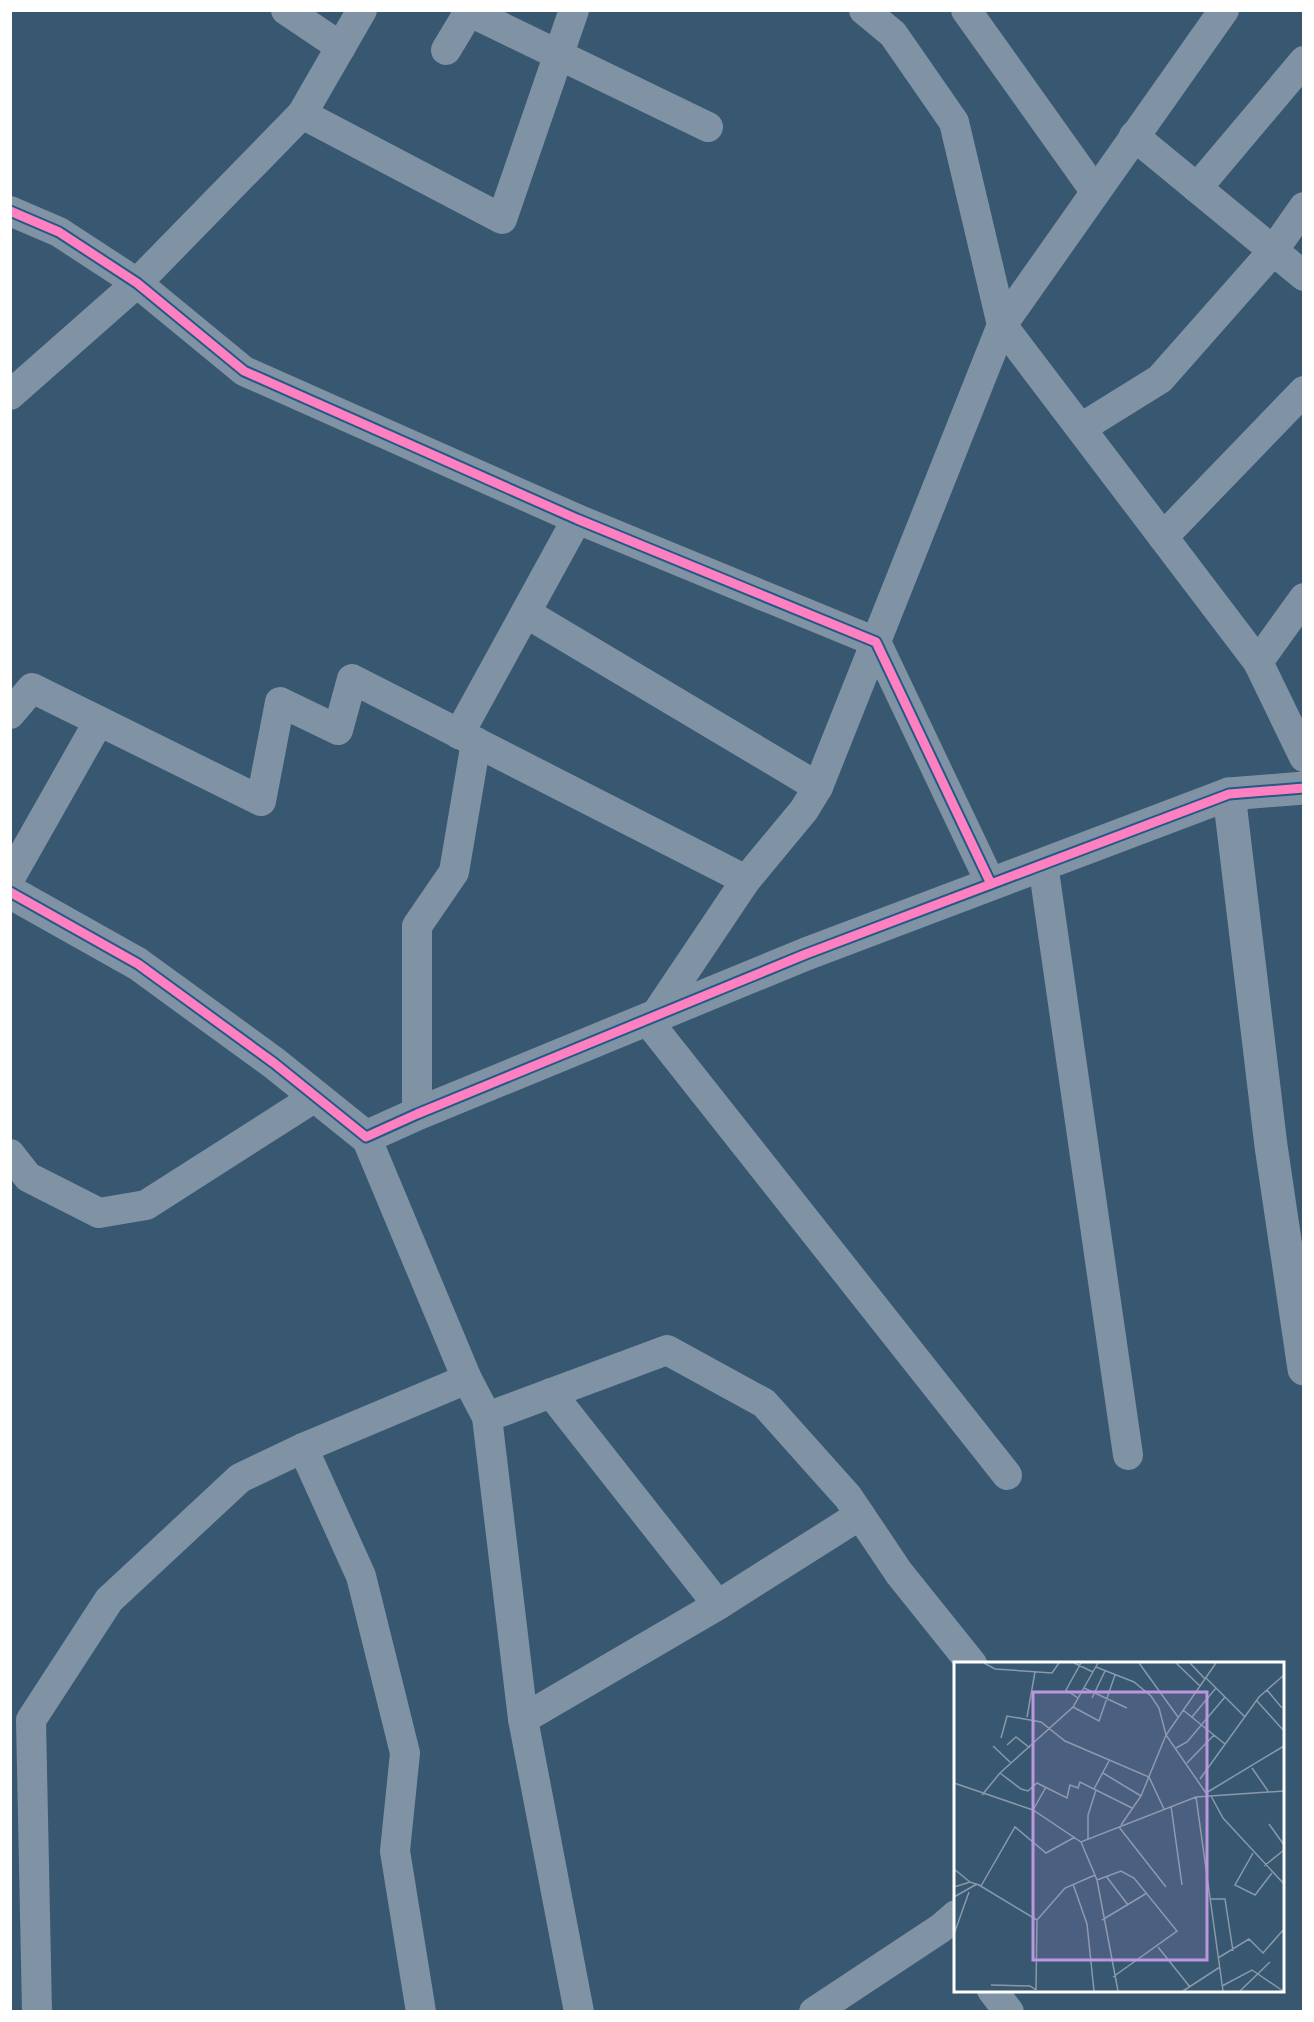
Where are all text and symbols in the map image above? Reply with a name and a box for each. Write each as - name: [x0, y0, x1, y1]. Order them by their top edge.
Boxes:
- inset map: [954, 1662, 1284, 1992]

